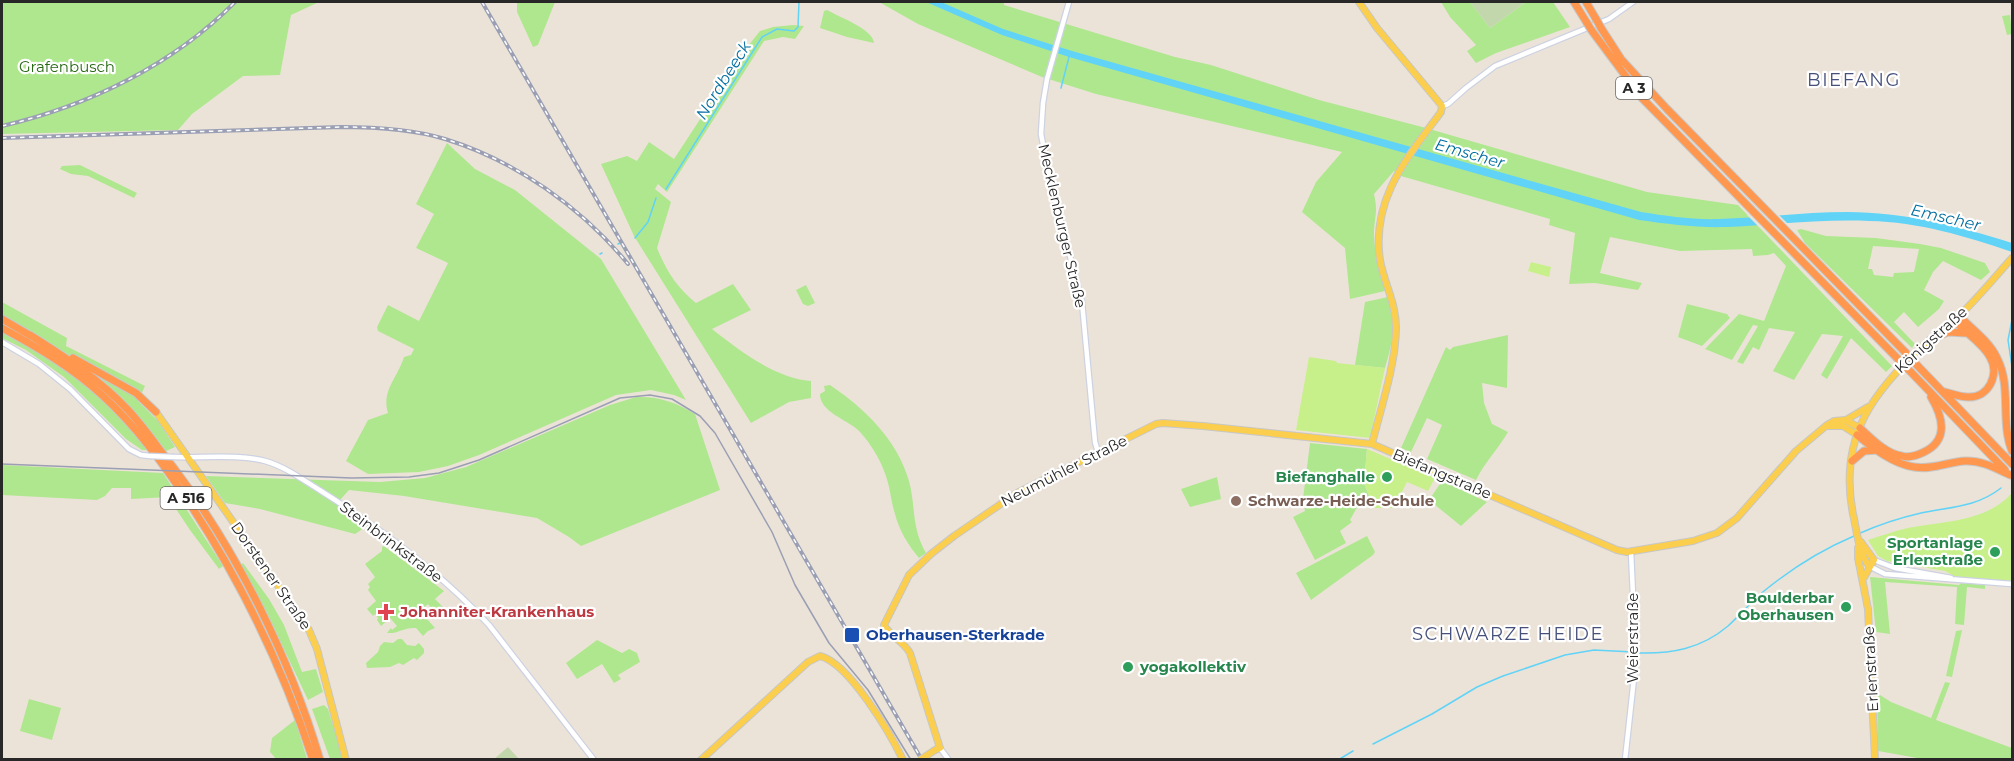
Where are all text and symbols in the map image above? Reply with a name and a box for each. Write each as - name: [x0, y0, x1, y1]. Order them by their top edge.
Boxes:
- water label: Nordbeeck: [692, 36, 756, 123]
- park label: Grafenbusch: [19, 57, 115, 76]
- district label: BIEFANG: [1807, 69, 1901, 91]
- road number: A 3: [1616, 77, 1652, 99]
- water label: Emscher: [1433, 135, 1507, 173]
- street label: Mecklenburger Straße: [1034, 142, 1091, 310]
- water label: Emscher: [1909, 200, 1983, 235]
- street label: Königstraße: [1891, 302, 1971, 377]
- street label: Neumühler Straße: [997, 430, 1130, 511]
- street label: Biefangstraße: [1390, 444, 1494, 503]
- place label: Biefanghalle: [1276, 467, 1375, 486]
- marker: Biefanghalle: [1380, 470, 1394, 484]
- road number: A 516: [160, 487, 212, 509]
- place label: Schwarze-Heide-Schule: [1248, 491, 1434, 510]
- marker: Schwarze-Heide-Schule: [1229, 494, 1243, 508]
- street label: Steinbrinkstraße: [336, 497, 447, 587]
- street label: Dorstener Straße: [227, 518, 316, 633]
- place label: Sportanlage Erlenstraße: [1887, 533, 1983, 569]
- marker: Sportanlage Erlenstraße: [1988, 545, 2002, 559]
- place label: Boulderbar Oberhausen: [1737, 588, 1835, 624]
- street label: Weierstraße: [1623, 593, 1642, 683]
- marker: Boulderbar Oberhausen: [1839, 600, 1853, 614]
- place label: Johanniter-Krankenhaus: [399, 602, 594, 621]
- marker: Johanniter-Krankenhaus: [377, 603, 395, 621]
- district label: SCHWARZE HEIDE: [1412, 623, 1604, 645]
- place label: Oberhausen-Sterkrade: [866, 625, 1045, 644]
- marker: Oberhausen-Sterkrade: [843, 626, 861, 644]
- street label: Erlenstraße: [1859, 626, 1882, 712]
- place label: yogakollektiv: [1139, 657, 1247, 676]
- marker: yogakollektiv: [1121, 660, 1135, 674]

